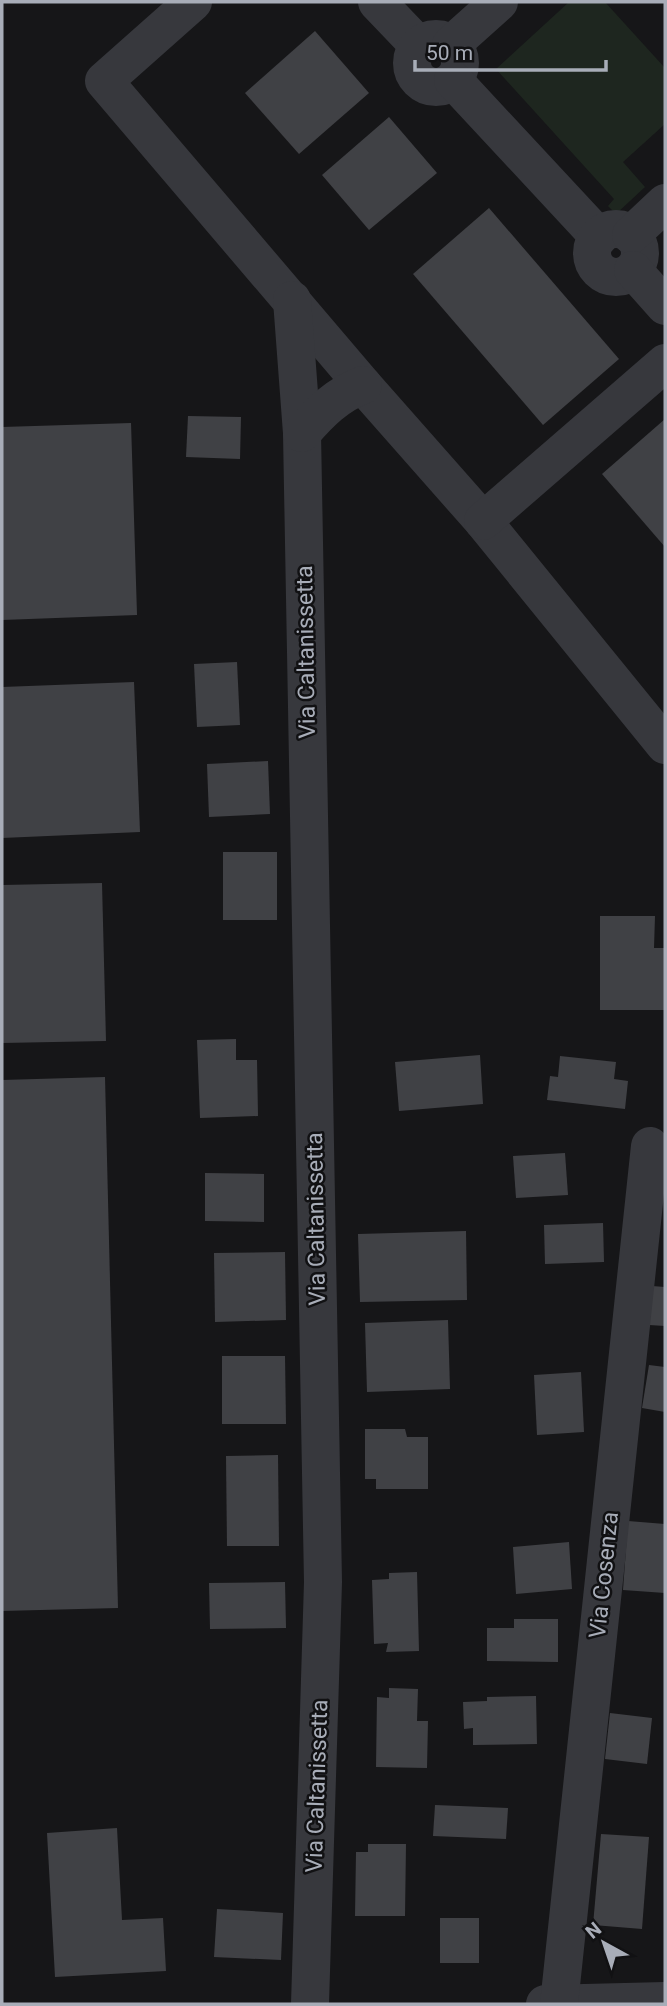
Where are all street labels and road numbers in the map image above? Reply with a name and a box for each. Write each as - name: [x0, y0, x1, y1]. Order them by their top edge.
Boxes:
- street label: Via Caltanissetta: [291, 565, 321, 739]
- street label: Via Caltanissetta: [301, 1132, 331, 1306]
- street label: Via Cosenza: [584, 1510, 624, 1640]
- street label: Via Caltanissetta: [300, 1699, 334, 1873]

